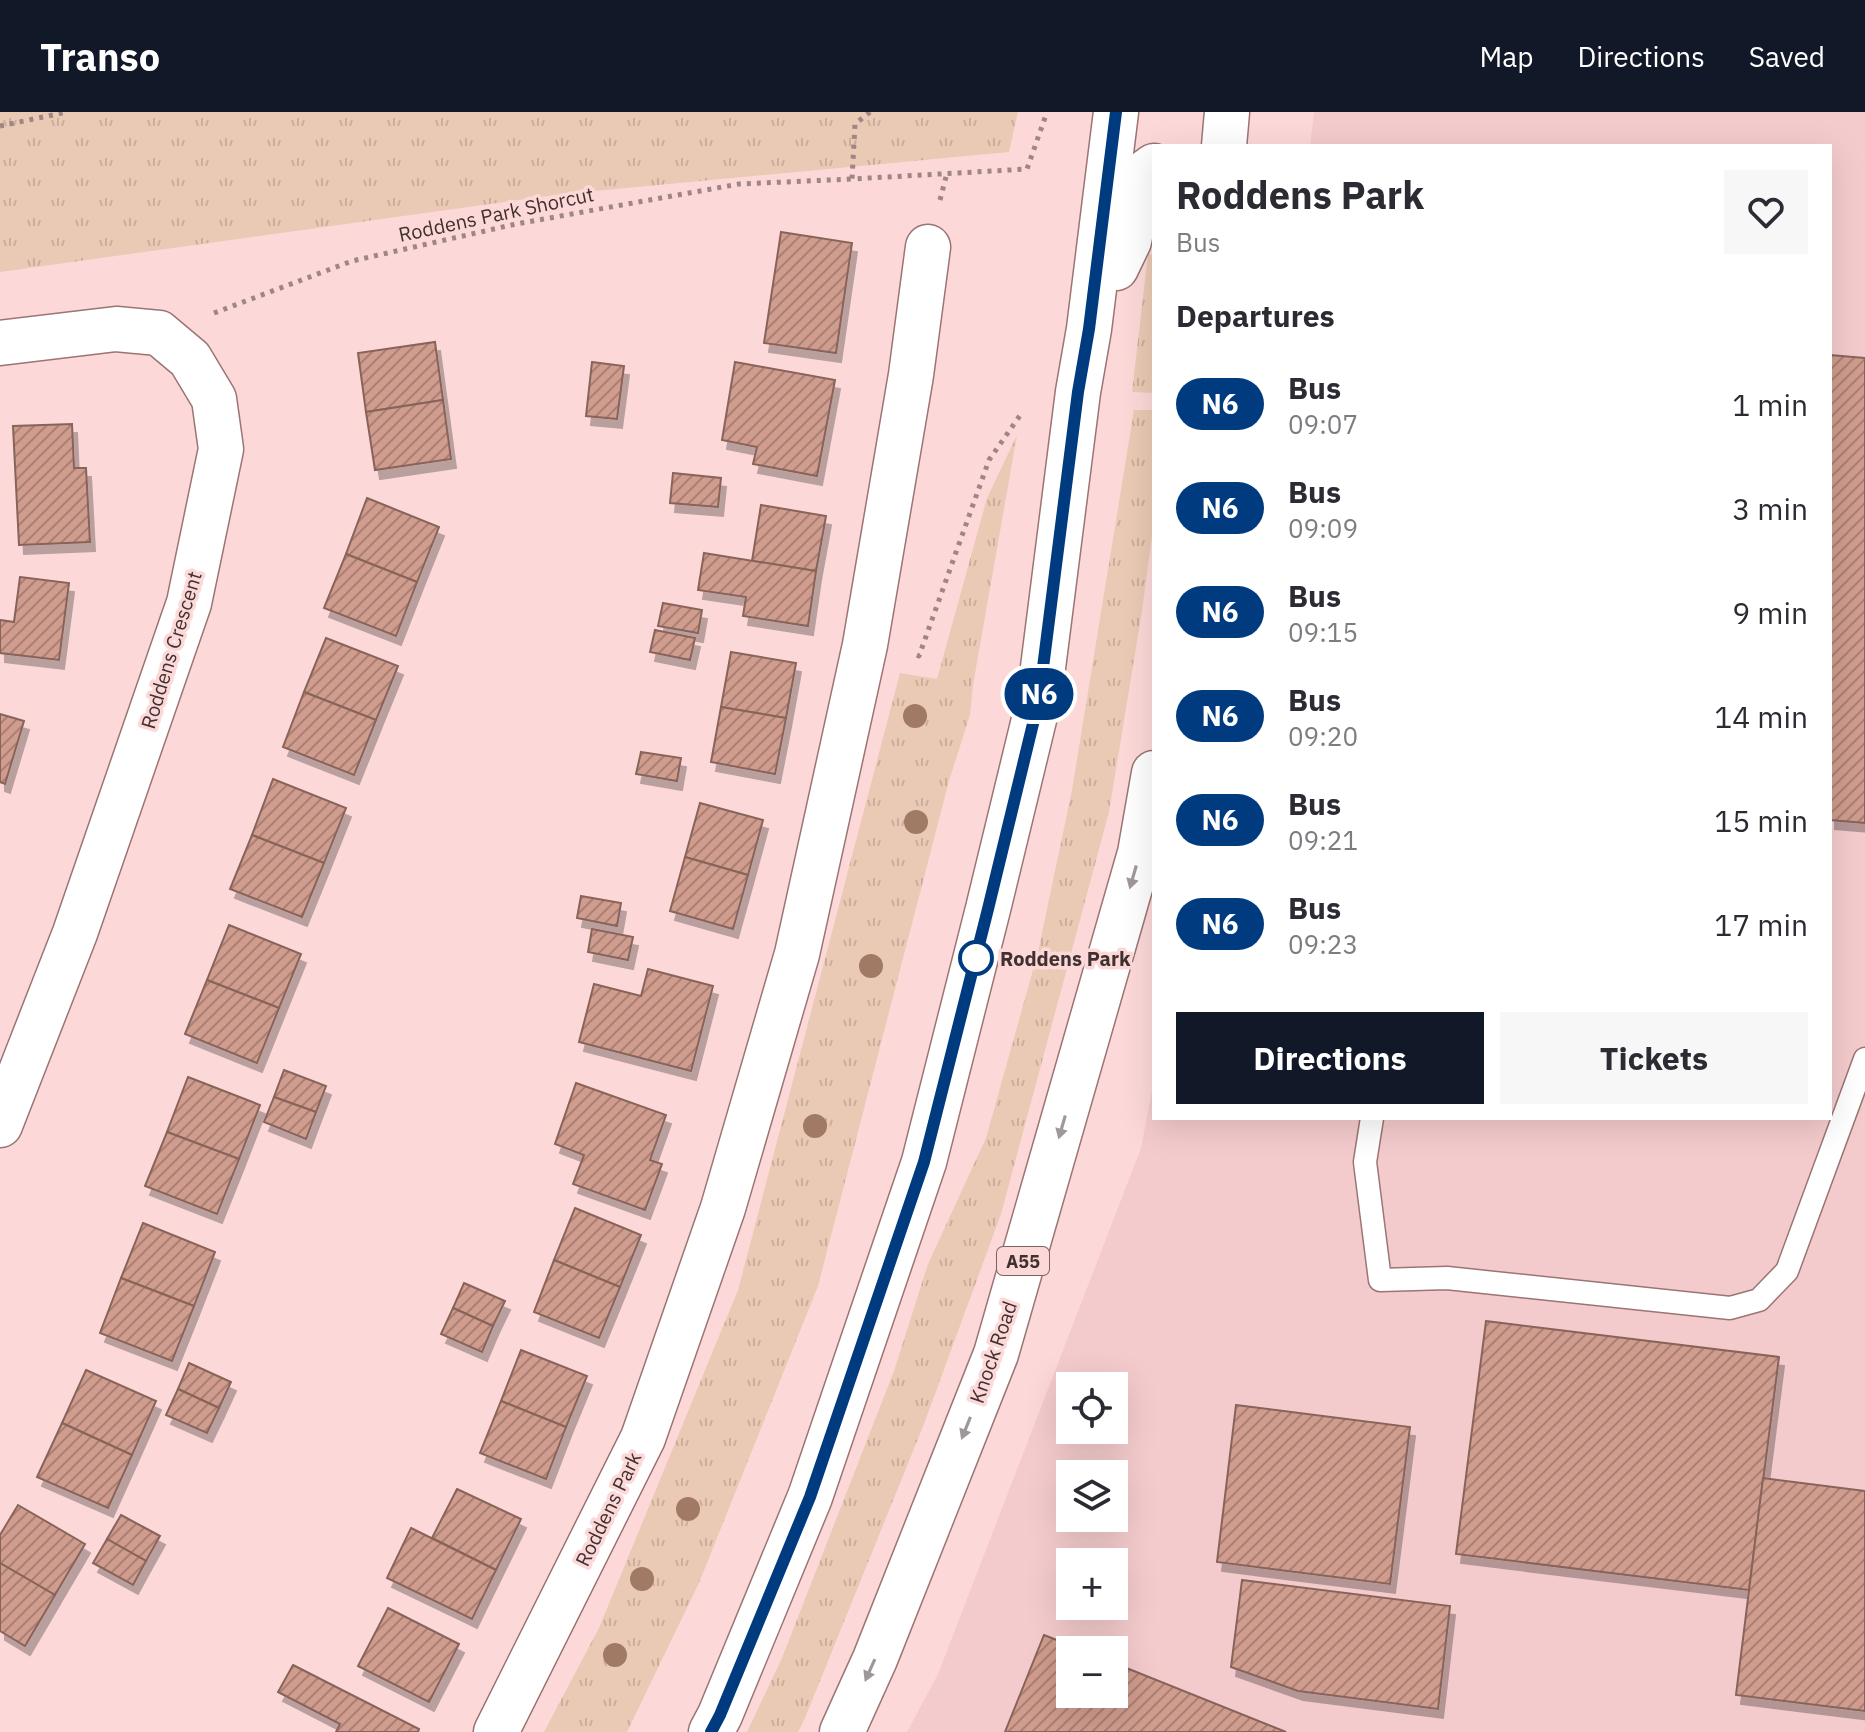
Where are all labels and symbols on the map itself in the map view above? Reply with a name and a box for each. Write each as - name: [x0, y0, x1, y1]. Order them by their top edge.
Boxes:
- street label: Roddens Park Shorcut: [396, 180, 596, 248]
- street label: Roddens Crescent: [134, 568, 208, 732]
- line badge: N6: [1003, 668, 1075, 720]
- one-way arrow: [1126, 866, 1139, 890]
- marker: Roddens Park: [959, 941, 993, 975]
- place label: Roddens Park: [1000, 945, 1131, 972]
- one-way arrow: [1055, 1116, 1068, 1140]
- road number: A55: [997, 1247, 1049, 1275]
- street label: Knock Road: [963, 1297, 1023, 1407]
- one-way arrow: [959, 1416, 972, 1440]
- street label: Roddens Park: [569, 1447, 648, 1571]
- one-way arrow: [863, 1658, 877, 1682]

